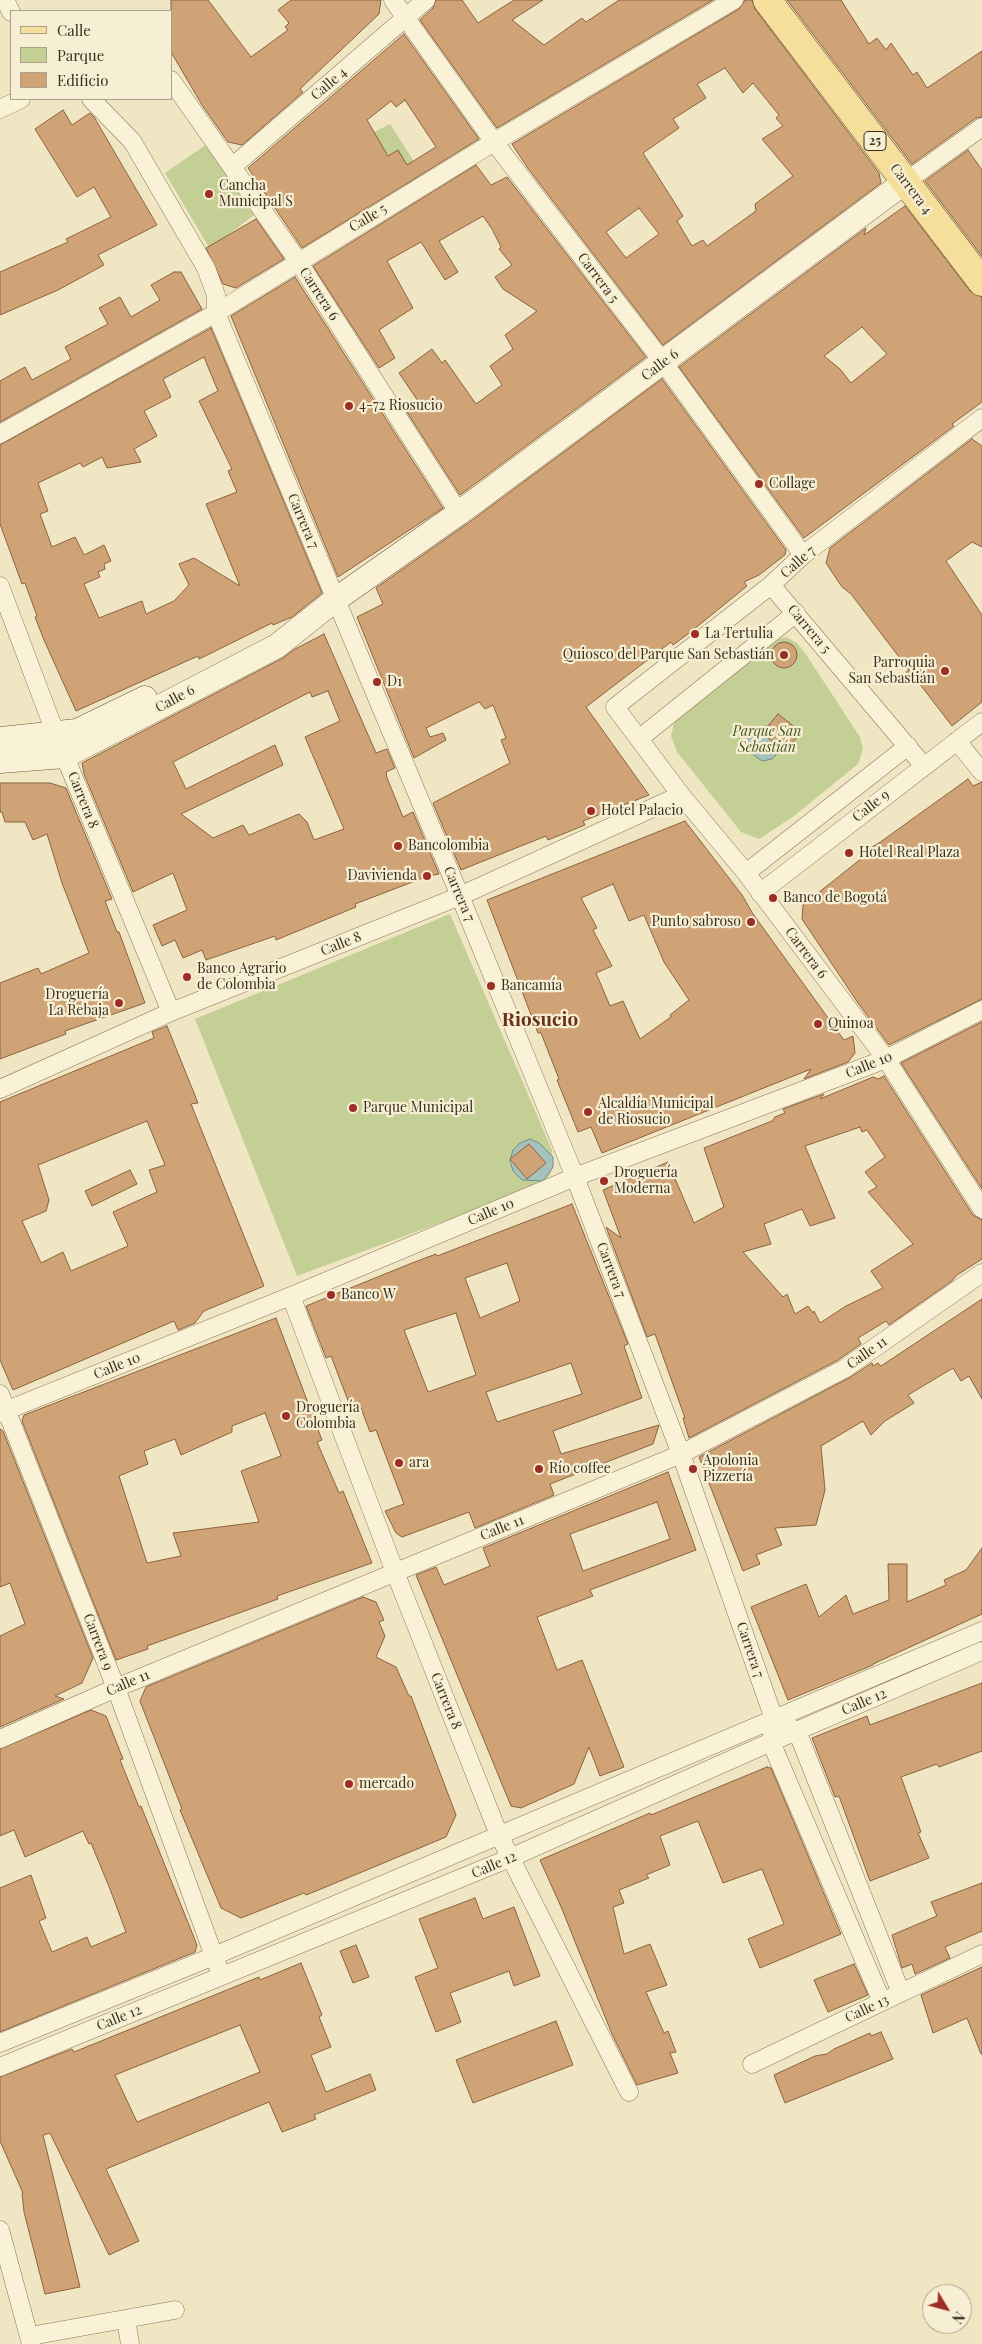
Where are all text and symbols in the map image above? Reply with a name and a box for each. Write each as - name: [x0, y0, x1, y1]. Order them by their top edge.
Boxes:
- legend: [10, 10, 172, 100]
- text: Calle: [57, 20, 91, 40]
- text: Parque: [57, 45, 104, 65]
- street label: Calle 4: [308, 64, 350, 104]
- text: Edificio: [57, 70, 108, 90]
- road number: 25: [864, 132, 886, 150]
- street label: Carrera 4: [886, 160, 936, 218]
- place label: Cancha Municipal S: [219, 178, 293, 210]
- marker: Cancha Municipal S: [203, 188, 215, 200]
- street label: Calle 5: [346, 200, 390, 236]
- street label: Carrera 5: [574, 250, 622, 306]
- street label: Carrera 6: [296, 264, 342, 324]
- street label: Calle 6: [638, 346, 682, 384]
- place label: 4-72 Riosucio: [359, 398, 443, 414]
- marker: 4-72 Riosucio: [343, 400, 355, 412]
- place label: Collage: [769, 476, 815, 492]
- marker: Collage: [753, 478, 765, 490]
- street label: Carrera 7: [284, 491, 322, 551]
- street label: Calle 7: [777, 542, 819, 582]
- street label: Carrera 5: [784, 601, 834, 657]
- place label: La Tertulia: [705, 626, 773, 642]
- marker: La Tertulia: [689, 628, 701, 640]
- place label: Quiosco del Parque San Sebastián: [563, 647, 774, 663]
- marker: Quiosco del Parque San Sebastián: [778, 649, 790, 661]
- place label: Parroquia San Sebastián: [848, 655, 935, 688]
- marker: Parroquia San Sebastián: [939, 665, 951, 677]
- place label: D1: [387, 674, 402, 690]
- marker: D1: [371, 676, 383, 688]
- street label: Calle 6: [152, 682, 198, 716]
- park label: Parque San Sebastián: [733, 724, 801, 756]
- street label: Carrera 8: [64, 769, 102, 831]
- street label: Calle 9: [849, 786, 893, 826]
- place label: Hotel Palacio: [601, 803, 683, 819]
- marker: Hotel Palacio: [585, 805, 597, 817]
- place label: Bancolombia: [408, 838, 489, 854]
- marker: Bancolombia: [392, 840, 404, 852]
- place label: Hotel Real Plaza: [859, 845, 960, 861]
- marker: Hotel Real Plaza: [843, 847, 855, 859]
- street label: Carrera 7: [440, 864, 478, 924]
- place label: Davivienda: [348, 868, 417, 884]
- marker: Davivienda: [421, 870, 433, 882]
- place label: Banco de Bogotá: [783, 890, 887, 906]
- marker: Banco de Bogotá: [767, 892, 779, 904]
- place label: Punto sabroso: [652, 914, 741, 930]
- marker: Punto sabroso: [745, 916, 757, 928]
- street label: Carrera 6: [781, 924, 831, 982]
- street label: Calle 8: [318, 928, 364, 960]
- place label: Banco Agrario de Colombia: [197, 961, 286, 994]
- marker: Banco Agrario de Colombia: [181, 971, 193, 983]
- place label: Bancamía: [501, 978, 562, 994]
- marker: Bancamía: [485, 980, 497, 992]
- place label: Droguería La Rebaja: [45, 987, 109, 1020]
- marker: Droguería La Rebaja: [113, 997, 125, 1009]
- district label: Riosucio: [502, 1009, 578, 1031]
- place label: Quinoa: [828, 1016, 874, 1032]
- marker: Quinoa: [812, 1018, 824, 1030]
- street label: Calle 10: [843, 1048, 895, 1082]
- place label: Alcaldía Municipal de Riosucio: [598, 1096, 714, 1128]
- place label: Parque Municipal: [363, 1100, 473, 1116]
- marker: Parque Municipal: [347, 1102, 359, 1114]
- marker: Alcaldía Municipal de Riosucio: [582, 1106, 594, 1118]
- place label: Droguería Moderna: [614, 1165, 678, 1198]
- marker: Droguería Moderna: [598, 1175, 610, 1187]
- street label: Calle 10: [465, 1195, 517, 1229]
- street label: Carrera 7: [593, 1240, 629, 1300]
- place label: Banco W: [341, 1287, 396, 1303]
- marker: Banco W: [325, 1289, 337, 1301]
- street label: Calle 11: [844, 1333, 890, 1373]
- street label: Calle 10: [91, 1349, 143, 1383]
- place label: Droguería Colombia: [296, 1400, 360, 1432]
- marker: Droguería Colombia: [280, 1410, 292, 1422]
- place label: Apolonia Pizzería: [703, 1453, 758, 1485]
- place label: ara: [409, 1455, 429, 1471]
- marker: ara: [393, 1457, 405, 1469]
- place label: Río coffee: [549, 1461, 611, 1477]
- marker: Río coffee: [533, 1463, 545, 1475]
- marker: Apolonia Pizzería: [687, 1463, 699, 1475]
- street label: Calle 11: [478, 1512, 526, 1544]
- street label: Carrera 9: [79, 1611, 117, 1673]
- street label: Carrera 7: [733, 1620, 767, 1680]
- street label: Calle 11: [104, 1666, 152, 1700]
- street label: Carrera 8: [427, 1670, 465, 1732]
- street label: Calle 12: [839, 1685, 889, 1719]
- place label: mercado: [359, 1776, 414, 1792]
- marker: mercado: [343, 1778, 355, 1790]
- street label: Calle 12: [469, 1848, 519, 1882]
- street label: Calle 13: [842, 1992, 892, 2026]
- street label: Calle 12: [94, 2001, 144, 2035]
- north arrow: [922, 2284, 972, 2334]
- text: N: [948, 2308, 969, 2327]

